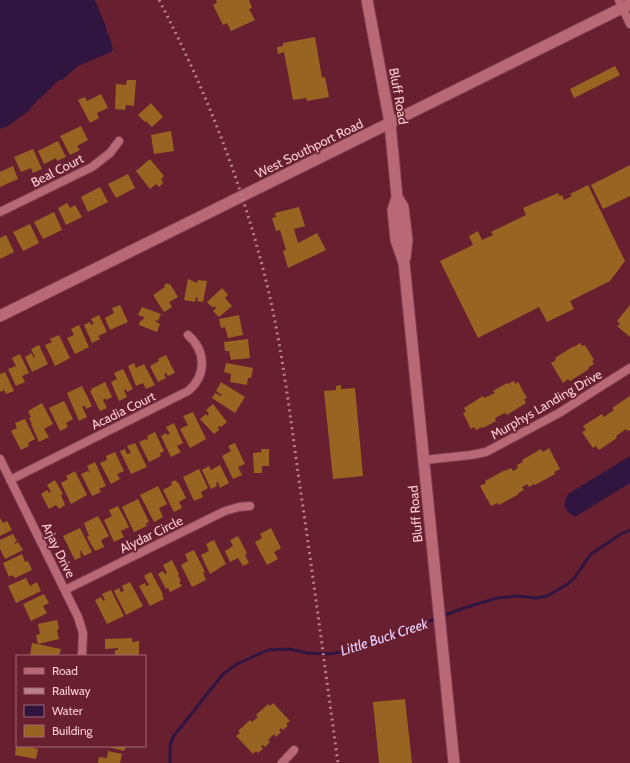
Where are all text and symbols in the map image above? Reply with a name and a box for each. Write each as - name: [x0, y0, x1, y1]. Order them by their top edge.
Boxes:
- street label: Bluff Road: [386, 66, 412, 126]
- street label: West Southport Road: [252, 115, 366, 181]
- street label: Beal Court: [28, 150, 87, 190]
- street label: Murphys Landing Drive: [487, 365, 605, 442]
- street label: Acadia Court: [88, 387, 158, 432]
- street label: Bluff Road: [405, 485, 425, 543]
- street label: Alydar Circle: [117, 512, 186, 556]
- street label: Arjay Drive: [38, 520, 79, 581]
- water label: Little Buck Creek: [338, 614, 431, 660]
- legend: [16, 655, 146, 747]
- text: Road: [52, 663, 78, 678]
- text: Railway: [52, 683, 90, 698]
- text: Water: [52, 703, 83, 718]
- text: Building: [52, 723, 94, 738]

